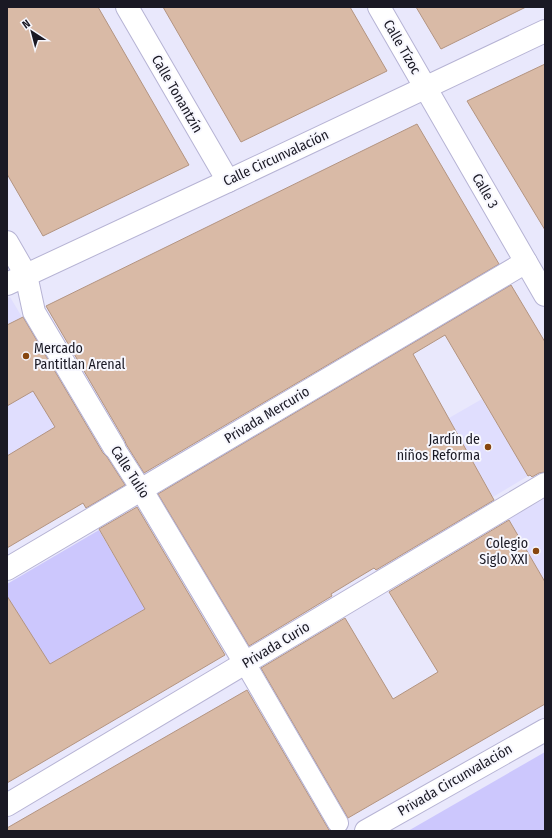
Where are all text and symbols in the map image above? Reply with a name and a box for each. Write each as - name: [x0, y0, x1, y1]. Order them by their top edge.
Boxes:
- north arrow: [12, 12, 52, 52]
- text: N: [20, 17, 33, 32]
- street label: Calle Tízoc: [380, 17, 424, 77]
- street label: Calle Tonantzín: [148, 52, 206, 136]
- street label: Calle Circunvalación: [221, 126, 331, 190]
- street label: Calle 3: [468, 170, 502, 212]
- place label: Mercado Pantitlan Arenal: [34, 340, 125, 373]
- marker: Mercado Pantitlan Arenal: [21, 351, 31, 361]
- street label: Privada Mercurio: [221, 383, 313, 447]
- place label: Jardín de niños Reforma: [397, 431, 480, 464]
- marker: Jardín de niños Reforma: [483, 442, 493, 452]
- street label: Calle Tulio: [107, 443, 153, 501]
- place label: Colegio Siglo XXI: [479, 535, 528, 568]
- marker: Colegio Siglo XXI: [531, 546, 541, 556]
- street label: Privada Curio: [239, 618, 313, 672]
- street label: Privada Circunvalación: [395, 740, 515, 820]

